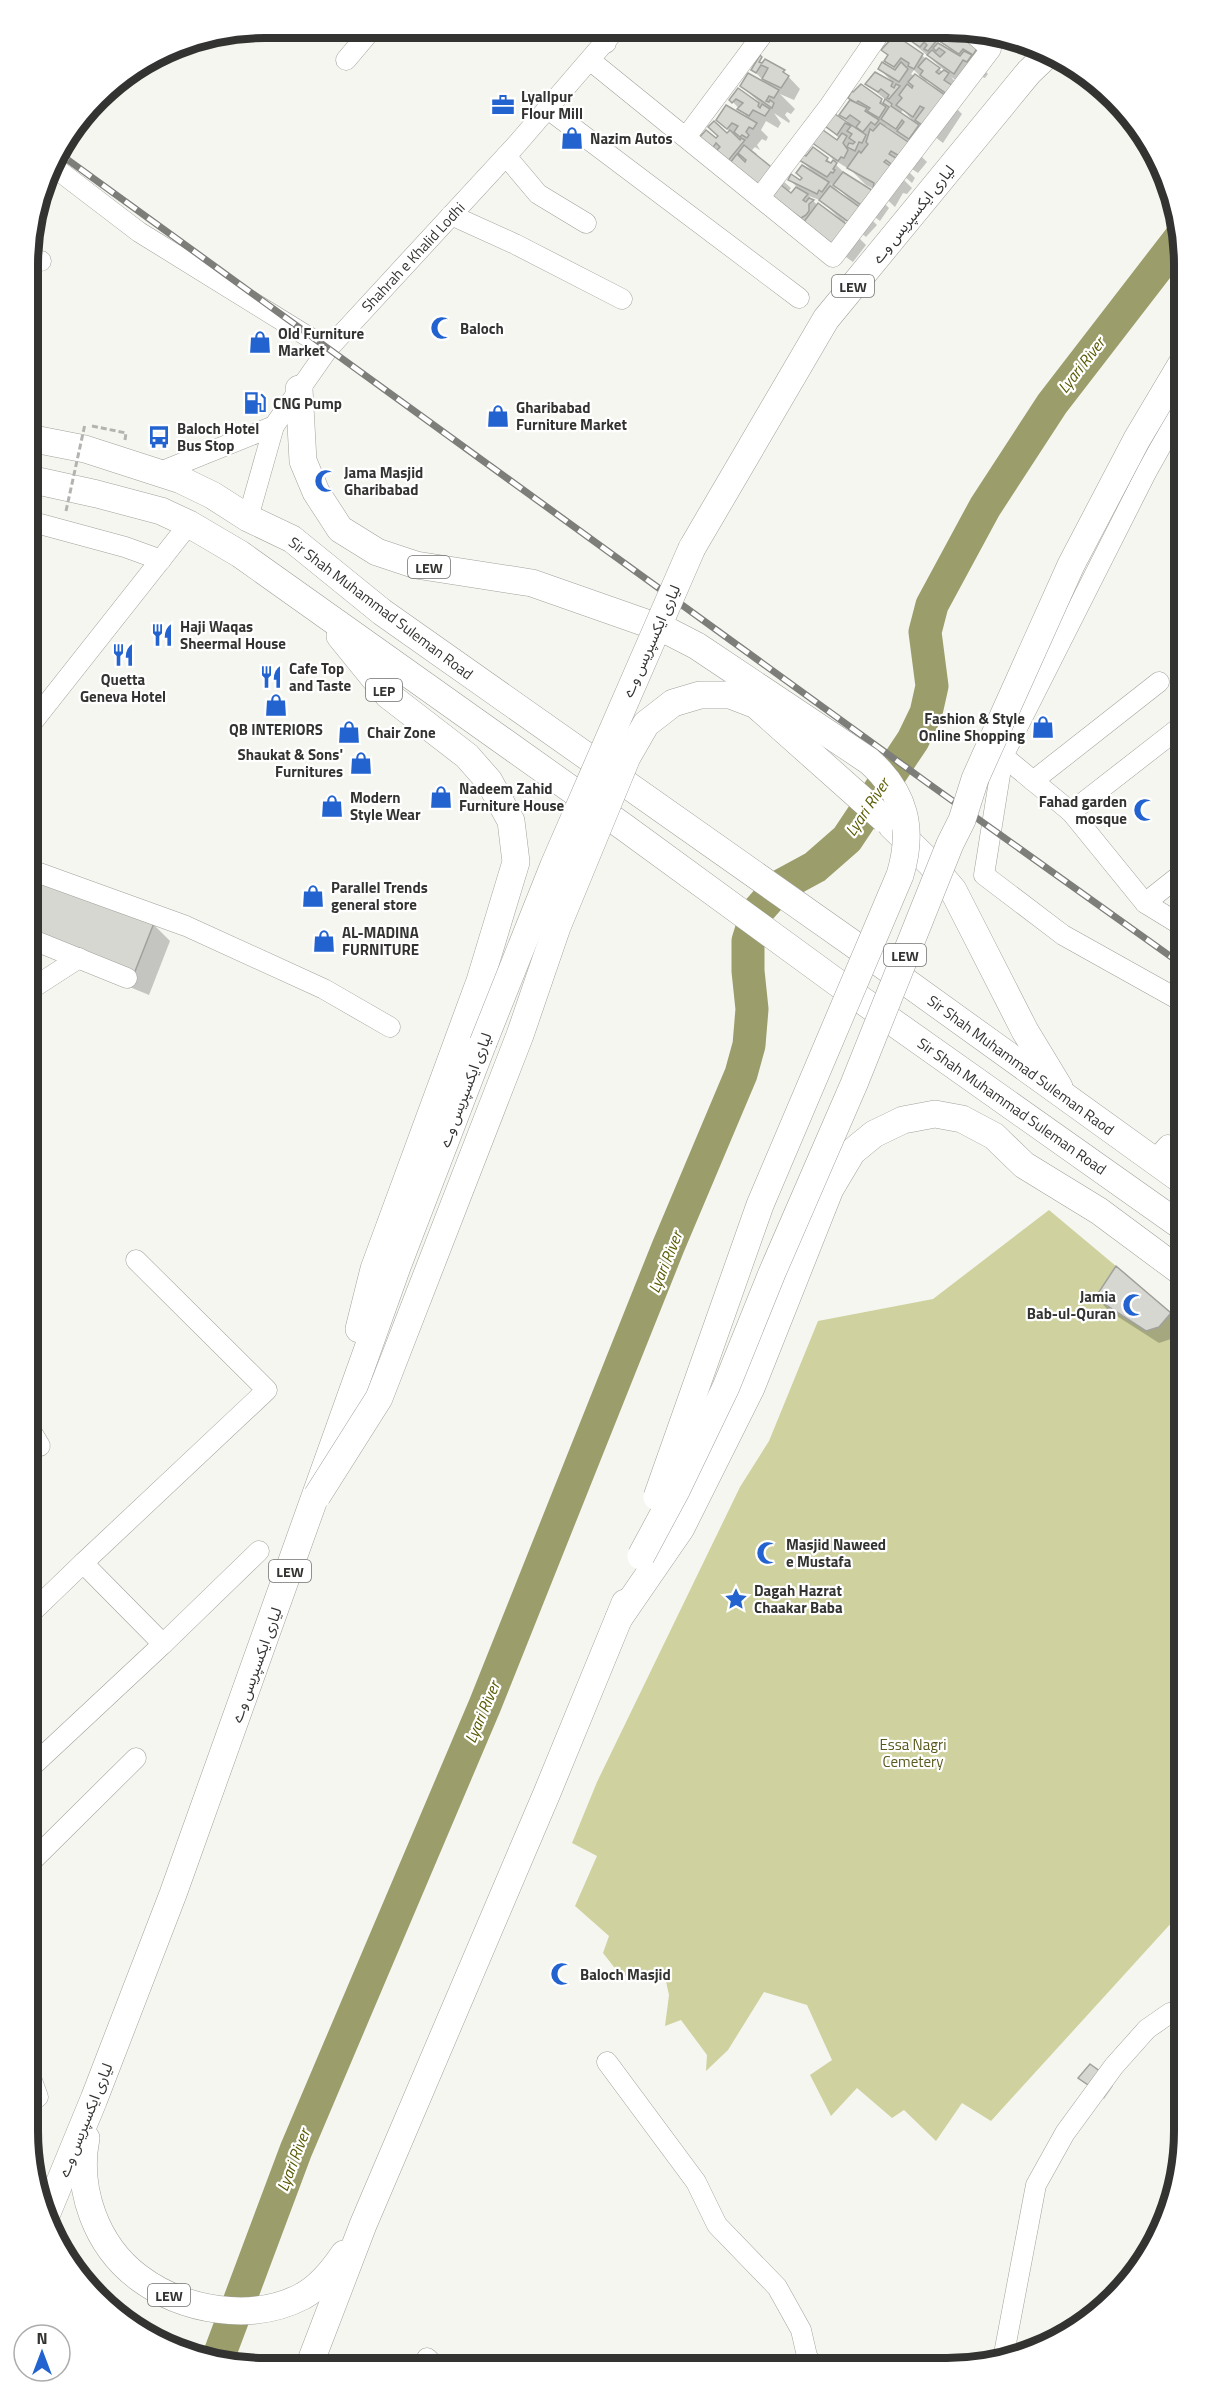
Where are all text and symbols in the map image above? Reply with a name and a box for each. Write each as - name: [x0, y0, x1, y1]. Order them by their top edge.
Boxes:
- place label: Lyallpur Flour Mill: [521, 85, 583, 125]
- office icon: Lyallpur Flour Mill: [490, 92, 516, 118]
- shop icon: Nazim Autos: [559, 125, 585, 151]
- place label: Nazim Autos: [590, 127, 672, 150]
- street label: لیاری ایکسپریس وے: [866, 160, 960, 268]
- street label: Shahrah e Khalid Lodhi: [356, 197, 470, 317]
- road number: LEW: [832, 275, 874, 297]
- mosque icon: Baloch: [429, 315, 455, 341]
- place label: Baloch: [460, 317, 504, 340]
- place label: Old Furniture Market: [278, 322, 365, 362]
- shop icon: Old Furniture Market: [247, 329, 273, 355]
- water label: Lyari River: [1052, 330, 1112, 398]
- fuel station icon: CNG Pump: [242, 390, 268, 416]
- place label: CNG Pump: [273, 392, 342, 415]
- place label: Gharibabad Furniture Market: [516, 396, 627, 436]
- shop icon: Gharibabad Furniture Market: [485, 403, 511, 429]
- place label: Baloch Hotel Bus Stop: [177, 417, 259, 457]
- bus stop icon: Baloch Hotel Bus Stop: [146, 424, 172, 450]
- place label: Jama Masjid Gharibabad: [344, 461, 423, 501]
- mosque icon: Jama Masjid Gharibabad: [313, 468, 339, 494]
- street label: Sir Shah Muhammad Suleman Road: [284, 531, 478, 685]
- road number: LEW: [408, 556, 450, 578]
- street label: لیاری ایکسپریس وے: [616, 581, 686, 701]
- place label: Haji Waqas Sheermal House: [180, 615, 286, 655]
- restaurant icon: Haji Waqas Sheermal House: [149, 622, 175, 648]
- restaurant icon: Quetta Geneva Hotel: [110, 642, 136, 668]
- place label: Cafe Top and Taste: [289, 657, 352, 697]
- restaurant icon: Cafe Top and Taste: [258, 664, 284, 690]
- place label: Quetta Geneva Hotel: [80, 668, 166, 708]
- road number: LEP: [366, 679, 402, 701]
- shop icon: QB INTERIORS: [263, 692, 289, 718]
- place label: Fashion & Style Online Shopping: [919, 707, 1025, 747]
- shop icon: Fashion & Style Online Shopping: [1030, 714, 1056, 740]
- place label: QB INTERIORS: [229, 718, 323, 741]
- shop icon: Chair Zone: [336, 719, 362, 745]
- place label: Chair Zone: [367, 721, 436, 744]
- place label: Shaukat & Sons' Furnitures: [238, 743, 343, 783]
- shop icon: Shaukat & Sons' Furnitures: [348, 750, 374, 776]
- water label: Lyari River: [839, 772, 896, 841]
- place label: Nadeem Zahid Furniture House: [459, 777, 565, 817]
- shop icon: Nadeem Zahid Furniture House: [428, 784, 454, 810]
- place label: Modern Style Wear: [350, 786, 421, 826]
- place label: Fahad garden mosque: [1039, 790, 1127, 830]
- shop icon: Modern Style Wear: [319, 793, 345, 819]
- mosque icon: Fahad garden mosque: [1132, 797, 1158, 823]
- place label: Parallel Trends general store: [331, 876, 428, 916]
- shop icon: Parallel Trends general store: [300, 883, 326, 909]
- place label: AL-MADINA FURNITURE: [342, 921, 419, 961]
- shop icon: AL-MADINA FURNITURE: [311, 928, 337, 954]
- road number: LEW: [884, 944, 926, 966]
- street label: Sir Shah Muhammad Suleman Raod: [923, 989, 1119, 1141]
- street label: لیاری ایکسپریس وے: [433, 1029, 497, 1151]
- street label: Sir Shah Muhammad Suleman Road: [913, 1032, 1111, 1180]
- water label: Lyari River: [642, 1226, 689, 1297]
- place label: Jamia Bab-ul-Quran: [1027, 1285, 1116, 1325]
- mosque icon: Jamia Bab-ul-Quran: [1121, 1292, 1147, 1318]
- place label: Masjid Naweed e Mustafa: [786, 1533, 886, 1573]
- mosque icon: Masjid Naweed e Mustafa: [755, 1540, 781, 1566]
- road number: LEW: [269, 1560, 311, 1582]
- place label: Dagah Hazrat Chaakar Baba: [754, 1579, 843, 1619]
- place icon: Dagah Hazrat Chaakar Baba: [723, 1586, 749, 1612]
- street label: لیاری ایکسپریس وے: [224, 1604, 288, 1726]
- water label: Lyari River: [458, 1676, 506, 1747]
- park label: Essa Nagri Cemetery: [880, 1733, 946, 1773]
- mosque icon: Baloch Masjid: [549, 1961, 575, 1987]
- place label: Baloch Masjid: [580, 1963, 671, 1986]
- street label: لیاری ایکسپریس وے: [52, 2059, 118, 2181]
- water label: Lyari River: [270, 2124, 317, 2195]
- road number: LEW: [148, 2284, 190, 2306]
- north arrow: [12, 2323, 72, 2383]
- text: N: [36, 2326, 48, 2350]

